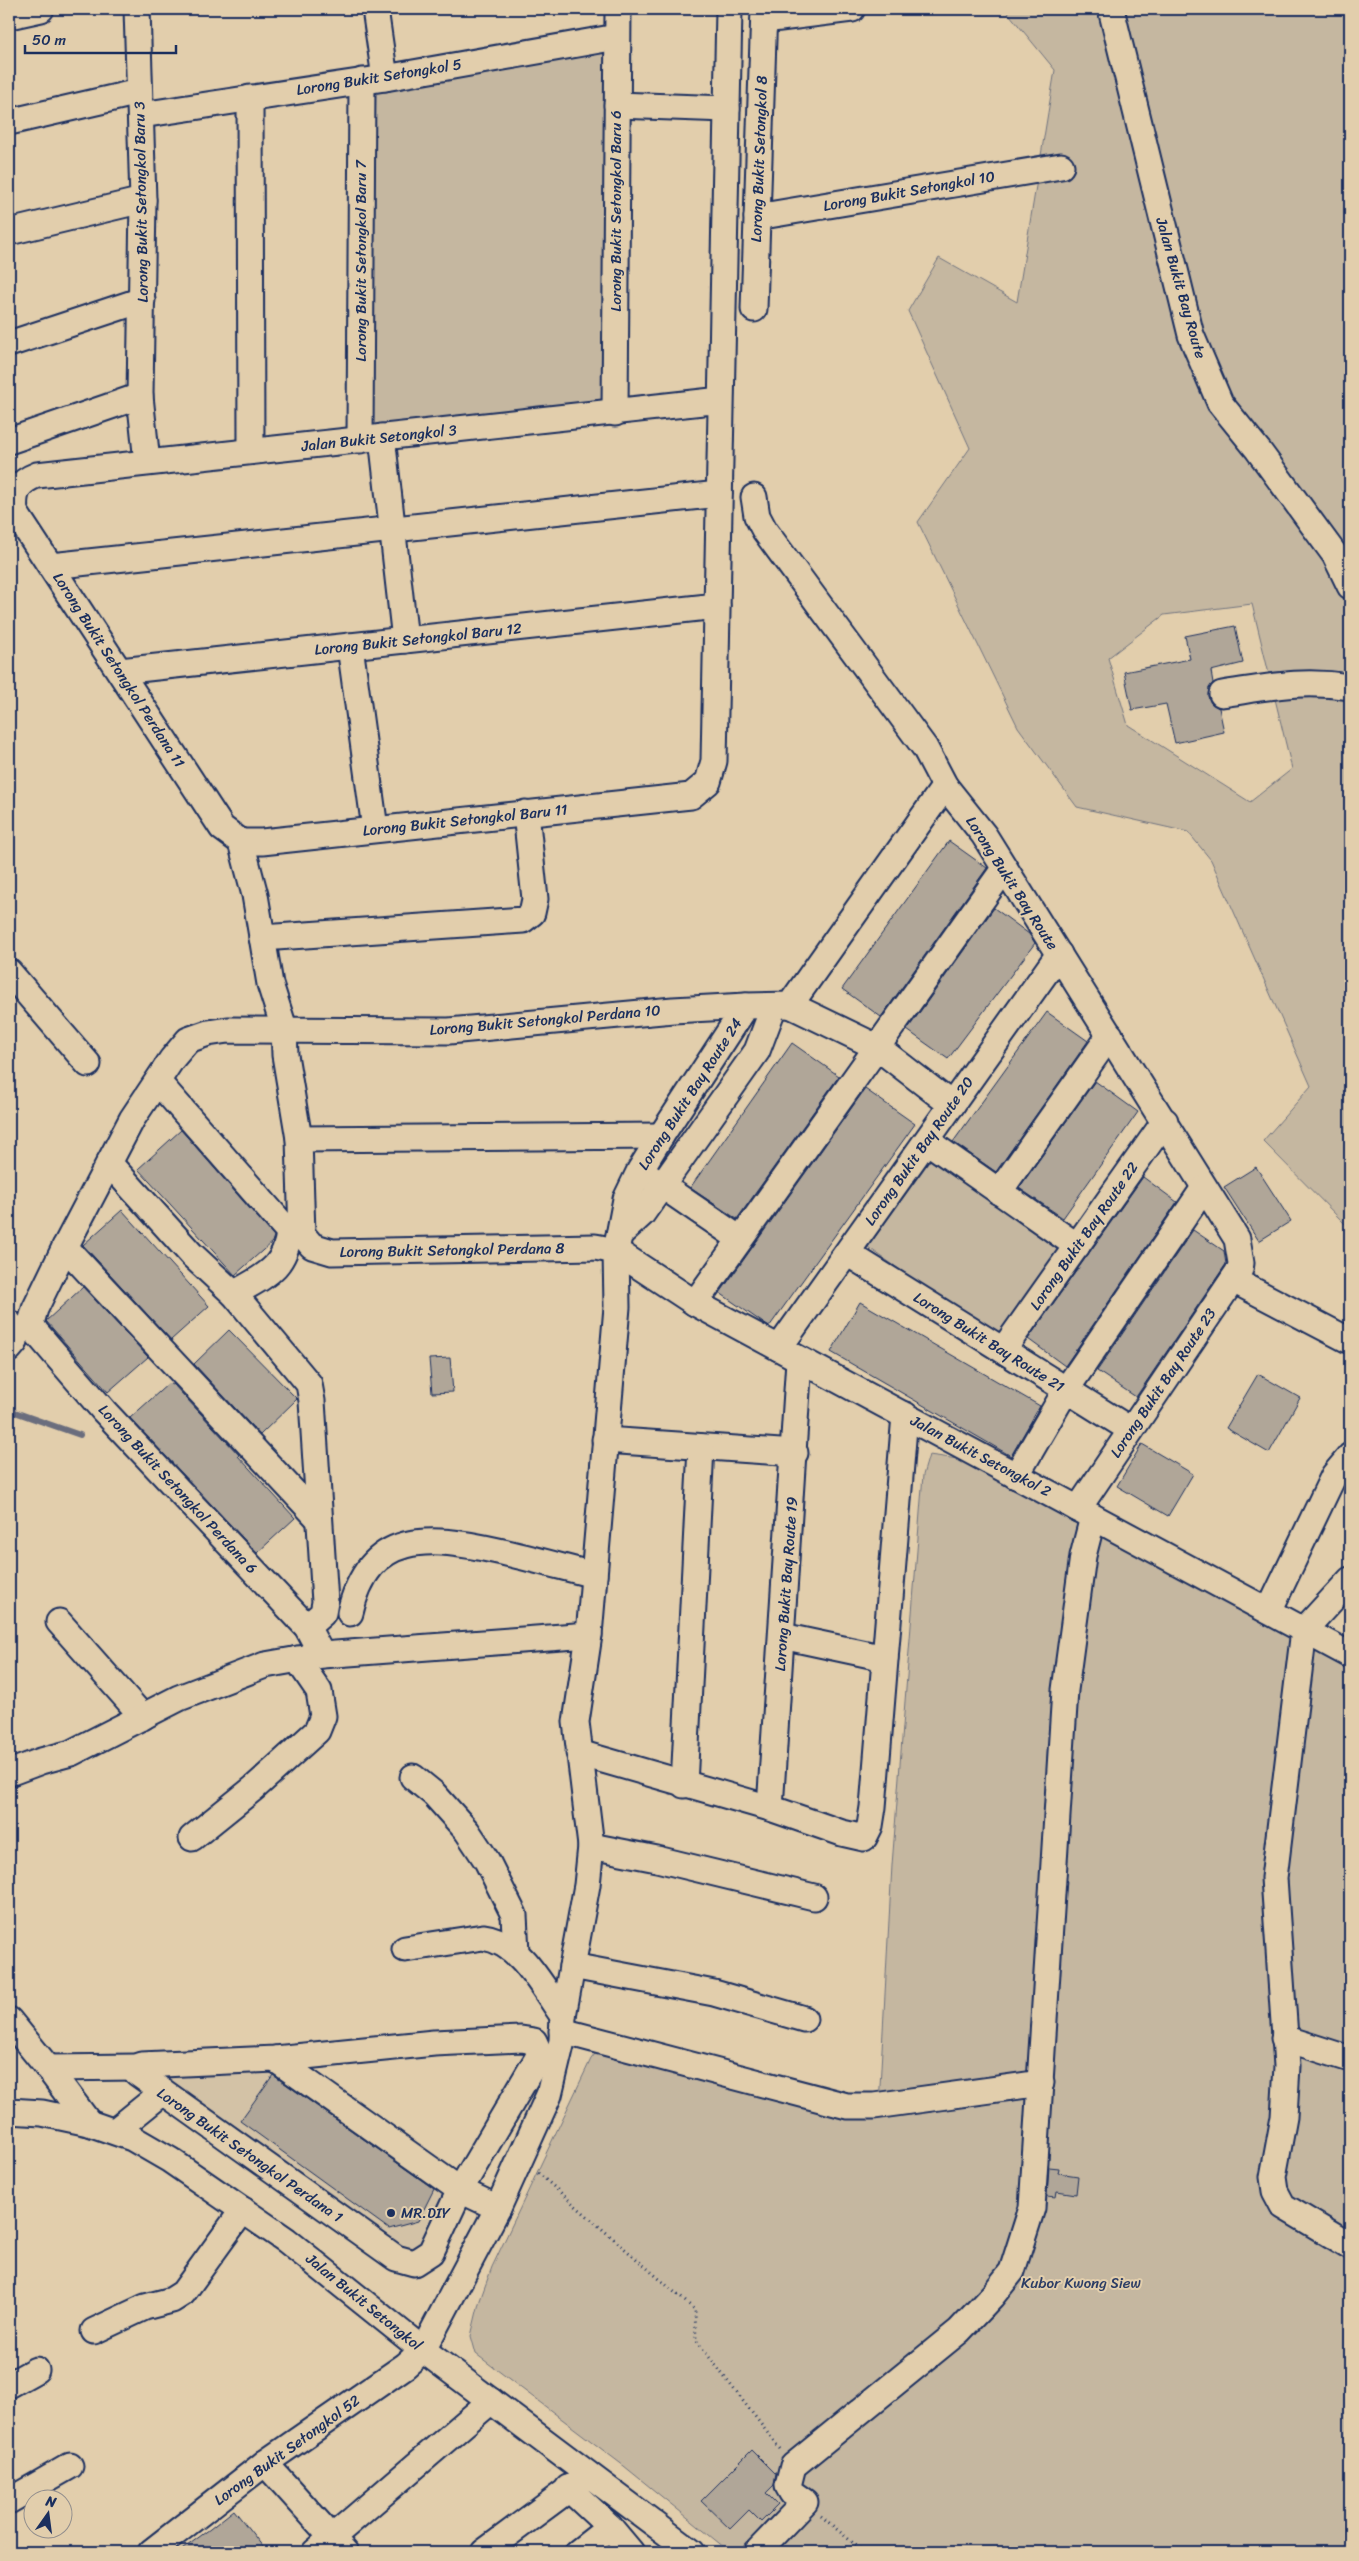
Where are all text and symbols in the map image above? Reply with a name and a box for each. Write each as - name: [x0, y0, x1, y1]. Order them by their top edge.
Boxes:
- scale bar: [25, 22, 176, 54]
- text: 50 m: [32, 27, 67, 53]
- street label: Lorong Bukit Setongkol 5: [294, 51, 464, 103]
- street label: Lorong Bukit Setongkol 8: [743, 75, 775, 243]
- street label: Lorong Bukit Setongkol Baru 3: [126, 101, 156, 303]
- street label: Lorong Bukit Setongkol Baru 6: [603, 110, 629, 312]
- street label: Lorong Bukit Setongkol Baru 7: [348, 159, 374, 362]
- street label: Lorong Bukit Setongkol 10: [821, 163, 997, 219]
- street label: Jalan Bukit Bay Route: [1148, 213, 1214, 362]
- street label: Jalan Bukit Setongkol 3: [299, 417, 458, 459]
- street label: Lorong Bukit Setongkol Perdana 11: [46, 567, 192, 773]
- street label: Lorong Bukit Setongkol Baru 12: [313, 615, 523, 663]
- street label: Lorong Bukit Setongkol Baru 11: [361, 796, 569, 844]
- street label: Lorong Bukit Bay Route: [959, 811, 1065, 955]
- street label: Lorong Bukit Setongkol Perdana 10: [428, 997, 662, 1043]
- street label: Lorong Bukit Bay Route 24: [631, 1013, 749, 1175]
- street label: Lorong Bukit Bay Route 20: [857, 1071, 981, 1231]
- street label: Lorong Bukit Bay Route 22: [1023, 1156, 1145, 1316]
- street label: Lorong Bukit Setongkol Perdana 8: [339, 1235, 565, 1265]
- street label: Lorong Bukit Bay Route 21: [908, 1285, 1070, 1399]
- street label: Lorong Bukit Bay Route 23: [1103, 1303, 1223, 1463]
- street label: Lorong Bukit Setongkol Perdana 6: [92, 1398, 264, 1580]
- street label: Jalan Bukit Setongkol 2: [905, 1407, 1056, 1504]
- street label: Lorong Bukit Bay Route 19: [767, 1496, 805, 1672]
- street label: Lorong Bukit Setongkol Perdana 1: [151, 2081, 349, 2229]
- place label: MR.DIY: [401, 2200, 452, 2226]
- marker: MR.DIY: [385, 2207, 397, 2219]
- street label: Jalan Bukit Setongkol: [299, 2246, 429, 2358]
- park label: Kubor Kwong Siew: [1021, 2270, 1142, 2296]
- street label: Lorong Bukit Setongkol 52: [208, 2388, 366, 2512]
- north arrow: [22, 2488, 72, 2538]
- text: N: [42, 2488, 59, 2515]

